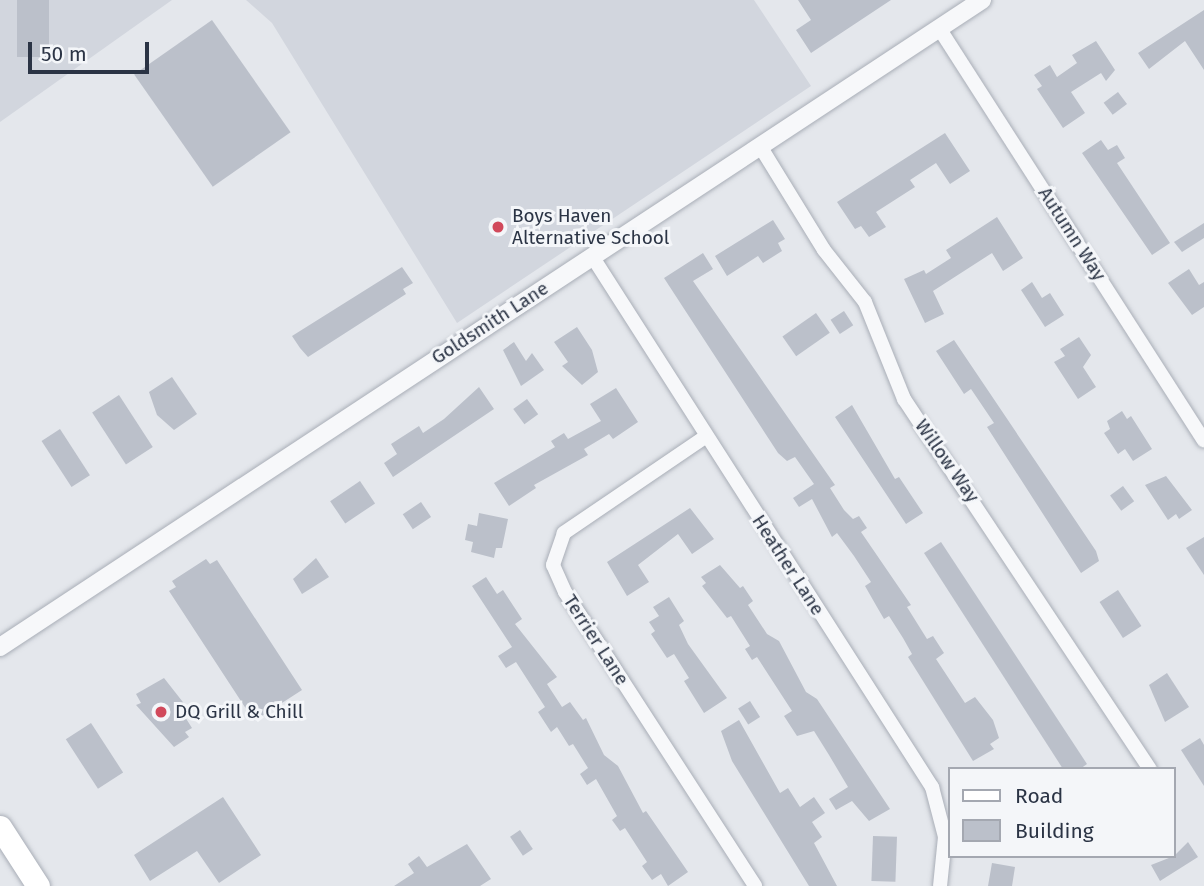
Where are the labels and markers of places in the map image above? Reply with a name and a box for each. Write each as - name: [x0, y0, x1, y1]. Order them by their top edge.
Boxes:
- place label: Boys Haven Alternative School: [512, 205, 669, 249]
- marker: Boys Haven Alternative School: [490, 219, 506, 235]
- place label: DQ Grill & Chill: [175, 701, 303, 723]
- marker: DQ Grill & Chill: [153, 704, 169, 720]

